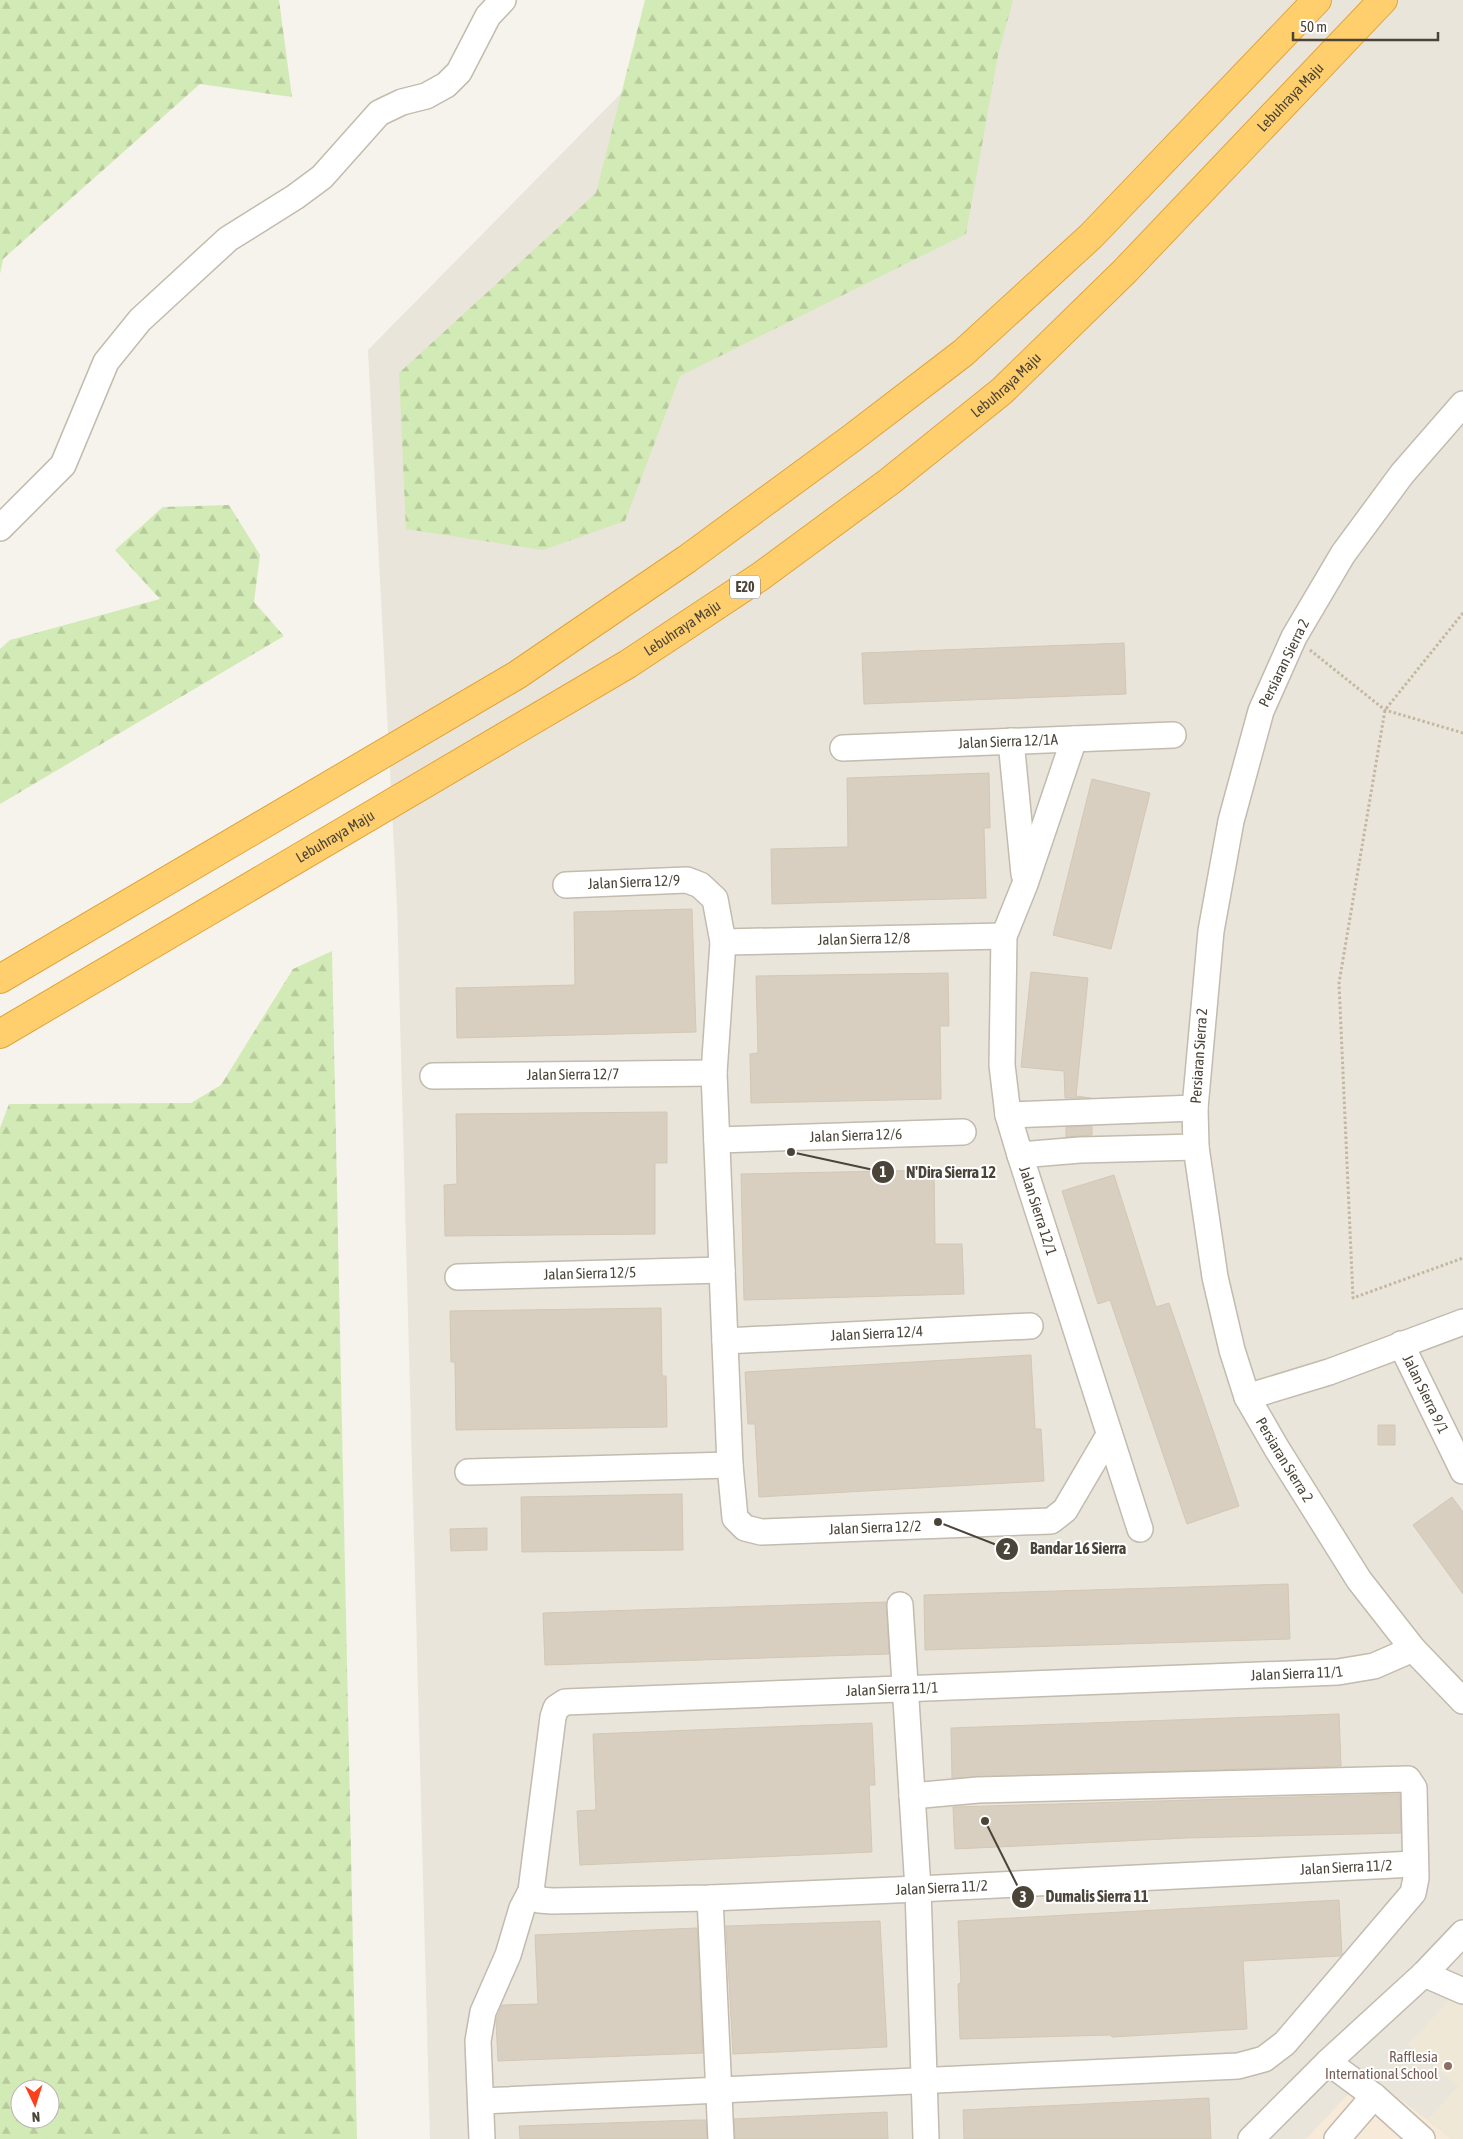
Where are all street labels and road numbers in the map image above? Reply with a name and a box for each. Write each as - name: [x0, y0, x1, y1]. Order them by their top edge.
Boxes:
- street label: Lebuhraya Maju: [1253, 59, 1327, 135]
- street label: Lebuhraya Maju: [967, 349, 1044, 421]
- road number: E20: [730, 576, 760, 598]
- street label: Lebuhraya Maju: [641, 596, 724, 659]
- street label: Persiaran Sierra 2: [1255, 616, 1312, 710]
- street label: Jalan Sierra 12/1A: [958, 731, 1059, 751]
- street label: Lebuhraya Maju: [293, 806, 377, 866]
- street label: Jalan Sierra 12/9: [587, 871, 681, 892]
- street label: Jalan Sierra 12/8: [817, 929, 910, 948]
- street label: Persiaran Sierra 2: [1187, 1008, 1210, 1104]
- street label: Jalan Sierra 12/7: [527, 1065, 619, 1083]
- street label: Jalan Sierra 12/6: [809, 1125, 902, 1145]
- street label: Jalan Sierra 12/1: [1016, 1164, 1061, 1257]
- street label: Jalan Sierra 12/5: [543, 1263, 636, 1283]
- street label: Jalan Sierra 12/4: [830, 1322, 923, 1344]
- street label: Jalan Sierra 9/1: [1400, 1352, 1452, 1436]
- street label: Persiaran Sierra 2: [1253, 1414, 1317, 1505]
- street label: Jalan Sierra 12/2: [829, 1517, 922, 1537]
- street label: Jalan Sierra 11/1: [1250, 1662, 1344, 1683]
- street label: Jalan Sierra 11/1: [845, 1679, 939, 1699]
- street label: Jalan Sierra 11/2: [1299, 1856, 1393, 1878]
- street label: Jalan Sierra 11/2: [895, 1876, 988, 1898]

